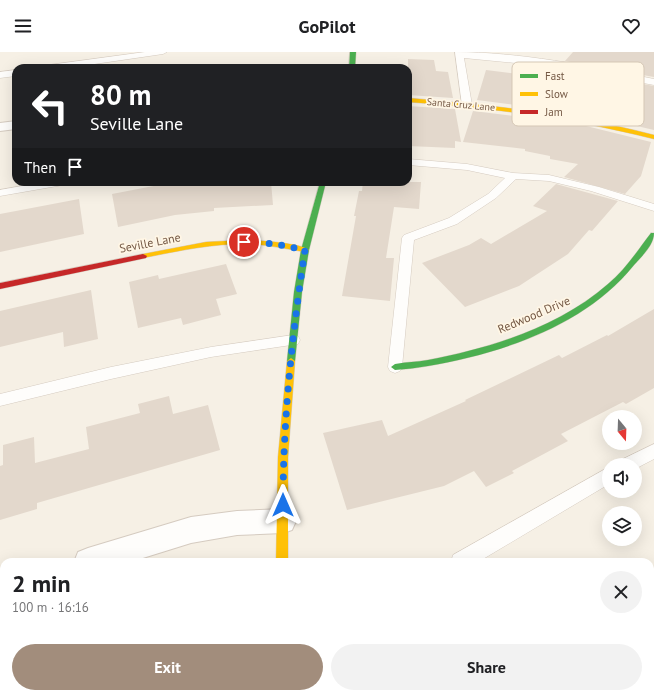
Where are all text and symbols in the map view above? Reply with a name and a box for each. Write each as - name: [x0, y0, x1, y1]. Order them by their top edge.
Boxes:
- icon: menu: [12, 15, 34, 37]
- text: GoPilot: [298, 15, 356, 38]
- icon: heart: [620, 15, 642, 37]
- legend: [512, 62, 644, 126]
- text: Fast: [545, 69, 565, 83]
- text: 80 m: [90, 76, 151, 113]
- icon: left: [24, 80, 76, 132]
- text: Slow: [545, 87, 568, 101]
- street label: Santa Cruz Lane: [426, 95, 496, 114]
- text: Jam: [544, 105, 563, 119]
- text: Seville Lane: [90, 112, 183, 135]
- icon: arrive: [64, 156, 86, 178]
- text: Then: [24, 158, 56, 177]
- pin: [227, 225, 261, 259]
- street label: Seville Lane: [118, 229, 182, 256]
- icon: arrive: [233, 231, 255, 253]
- street label: Redwood Drive: [495, 293, 572, 337]
- north arrow: [602, 410, 642, 450]
- map controls: [602, 410, 642, 546]
- button: sound: [602, 458, 642, 498]
- position arrow: [262, 484, 304, 526]
- button: layers: [602, 506, 642, 546]
- text: 2 min: [12, 568, 71, 599]
- button: close: [600, 571, 642, 613]
- text: 100 m · 16:16: [12, 599, 89, 616]
- button: Exit: [12, 644, 323, 690]
- button: Share: [331, 644, 642, 690]

